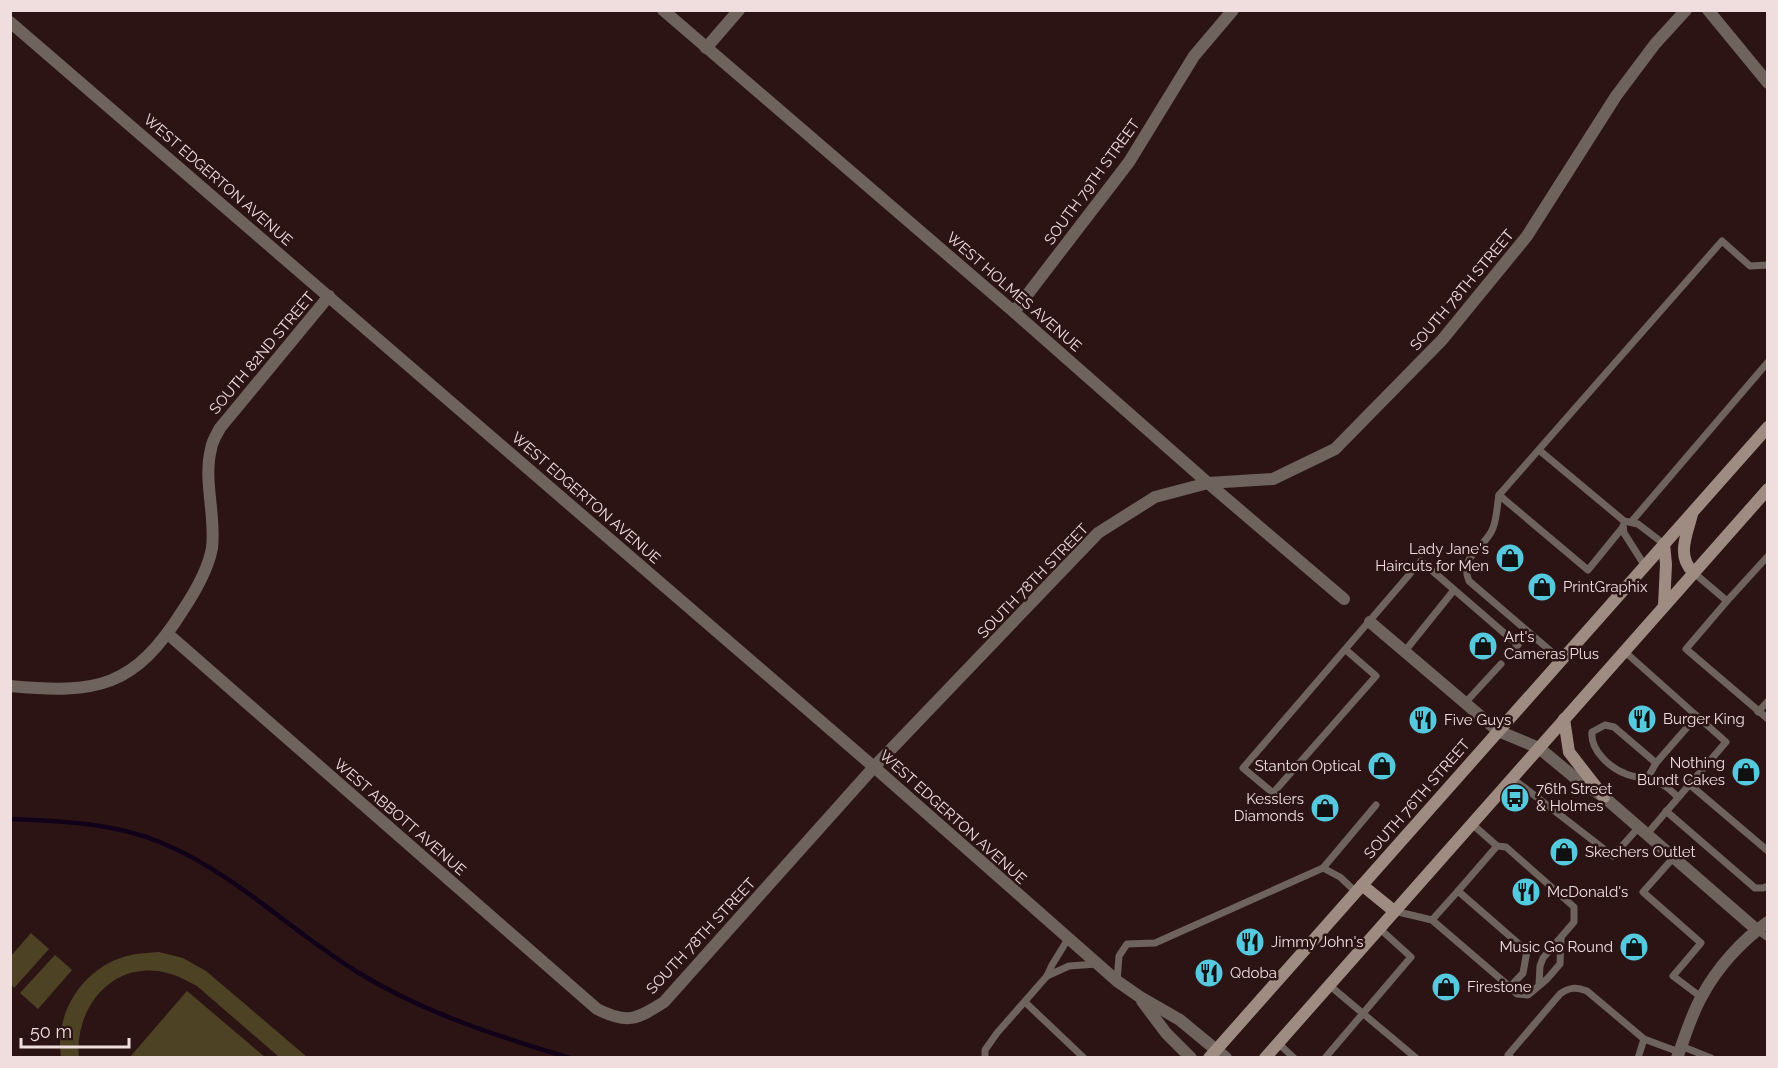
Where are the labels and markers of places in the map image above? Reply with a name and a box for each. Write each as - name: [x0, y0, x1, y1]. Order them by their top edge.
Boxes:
- place label: Lady Jane's Haircuts for Men: [1375, 540, 1489, 575]
- shop icon: Lady Jane's Haircuts for Men: [1494, 542, 1526, 574]
- shop icon: PrintGraphix: [1526, 571, 1558, 603]
- place label: PrintGraphix: [1563, 578, 1648, 596]
- place label: Art's Cameras Plus: [1504, 628, 1599, 663]
- shop icon: Art's Cameras Plus: [1467, 630, 1499, 662]
- restaurant icon: Burger King: [1626, 703, 1658, 735]
- restaurant icon: Five Guys: [1407, 704, 1439, 736]
- place label: Burger King: [1663, 710, 1745, 728]
- place label: Five Guys: [1444, 711, 1511, 729]
- shop icon: Stanton Optical: [1366, 750, 1398, 782]
- place label: Nothing Bundt Cakes: [1637, 754, 1725, 789]
- shop icon: Nothing Bundt Cakes: [1730, 756, 1762, 788]
- place label: Stanton Optical: [1255, 757, 1362, 775]
- place label: 76th Street & Holmes: [1536, 780, 1612, 815]
- bus stop icon: 76th Street & Holmes: [1499, 782, 1531, 814]
- place label: Kesslers Diamonds: [1234, 790, 1304, 825]
- shop icon: Kesslers Diamonds: [1309, 792, 1341, 824]
- shop icon: Skechers Outlet: [1548, 836, 1580, 868]
- place label: Skechers Outlet: [1585, 843, 1696, 861]
- restaurant icon: McDonald's: [1510, 876, 1542, 908]
- place label: McDonald's: [1547, 883, 1628, 901]
- restaurant icon: Jimmy John's: [1234, 926, 1266, 958]
- shop icon: Music Go Round: [1618, 931, 1650, 963]
- place label: Jimmy John's: [1271, 933, 1363, 951]
- place label: Music Go Round: [1499, 938, 1613, 956]
- restaurant icon: Qdoba: [1193, 957, 1225, 989]
- place label: Qdoba: [1230, 964, 1277, 982]
- shop icon: Firestone: [1430, 971, 1462, 1003]
- place label: Firestone: [1467, 978, 1532, 996]

